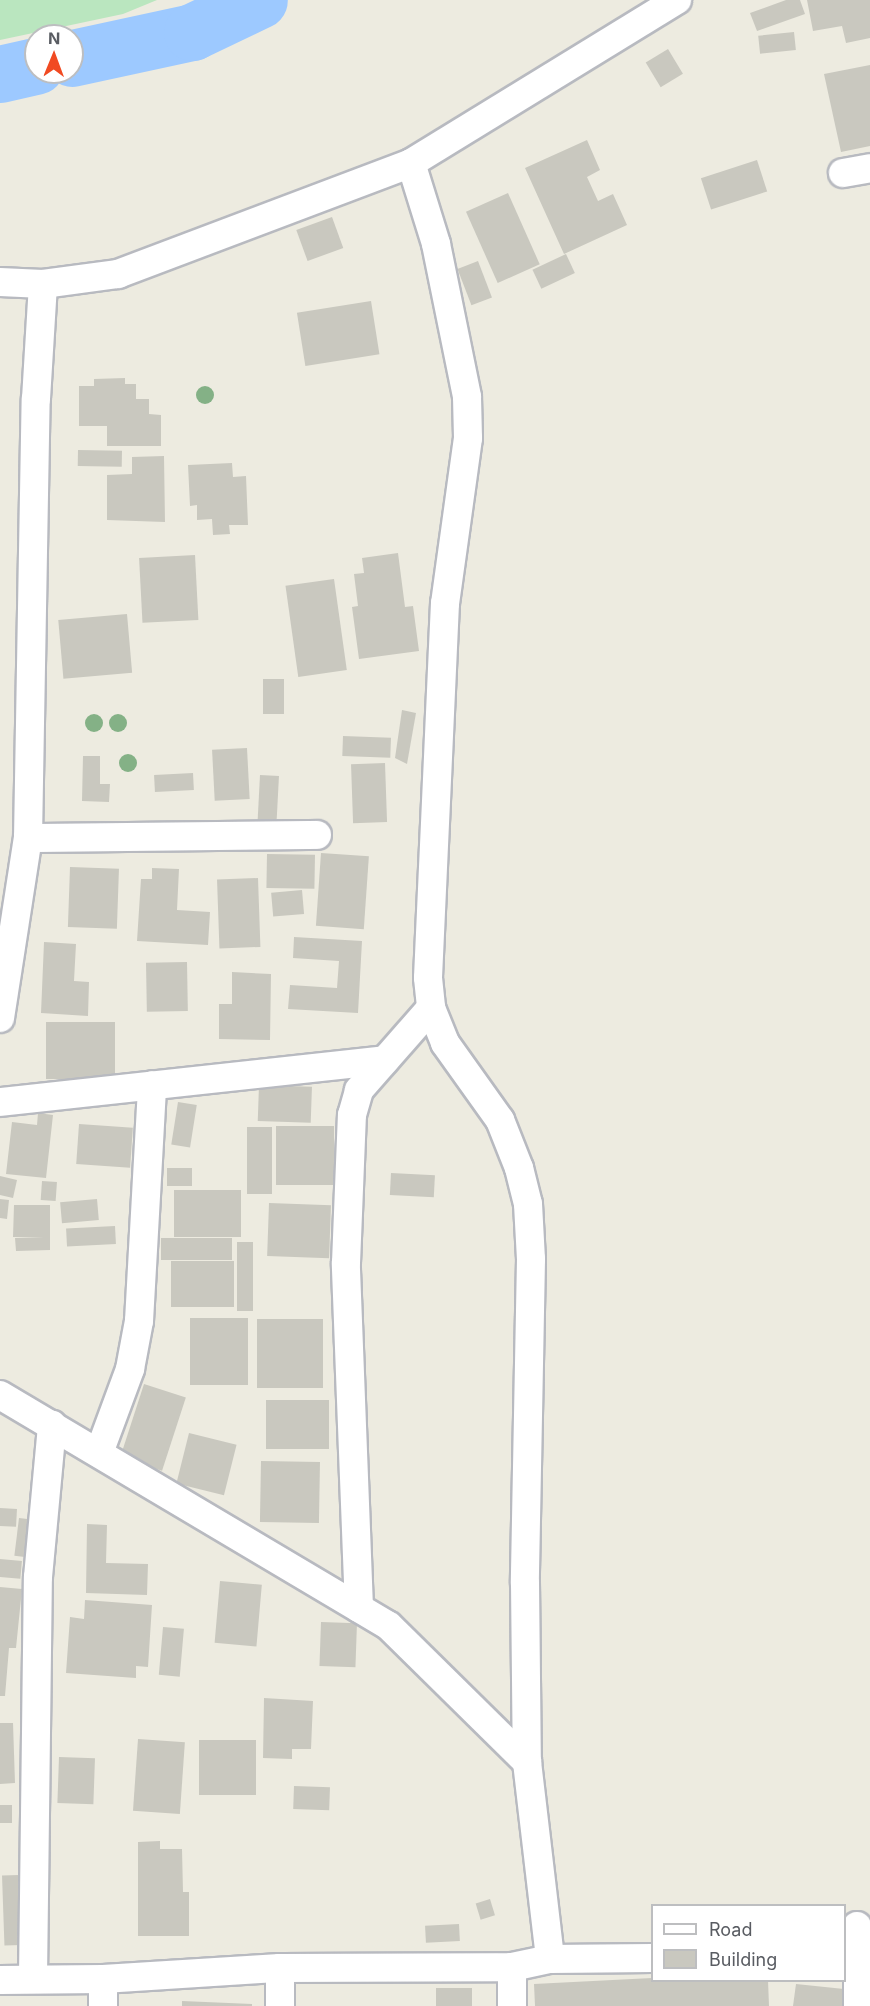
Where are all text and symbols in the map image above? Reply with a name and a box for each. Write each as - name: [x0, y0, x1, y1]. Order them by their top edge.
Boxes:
- north arrow: [24, 24, 84, 84]
- text: N: [48, 28, 61, 48]
- legend: [651, 1904, 846, 1982]
- text: Road: [709, 1919, 752, 1940]
- text: Building: [709, 1949, 777, 1970]

